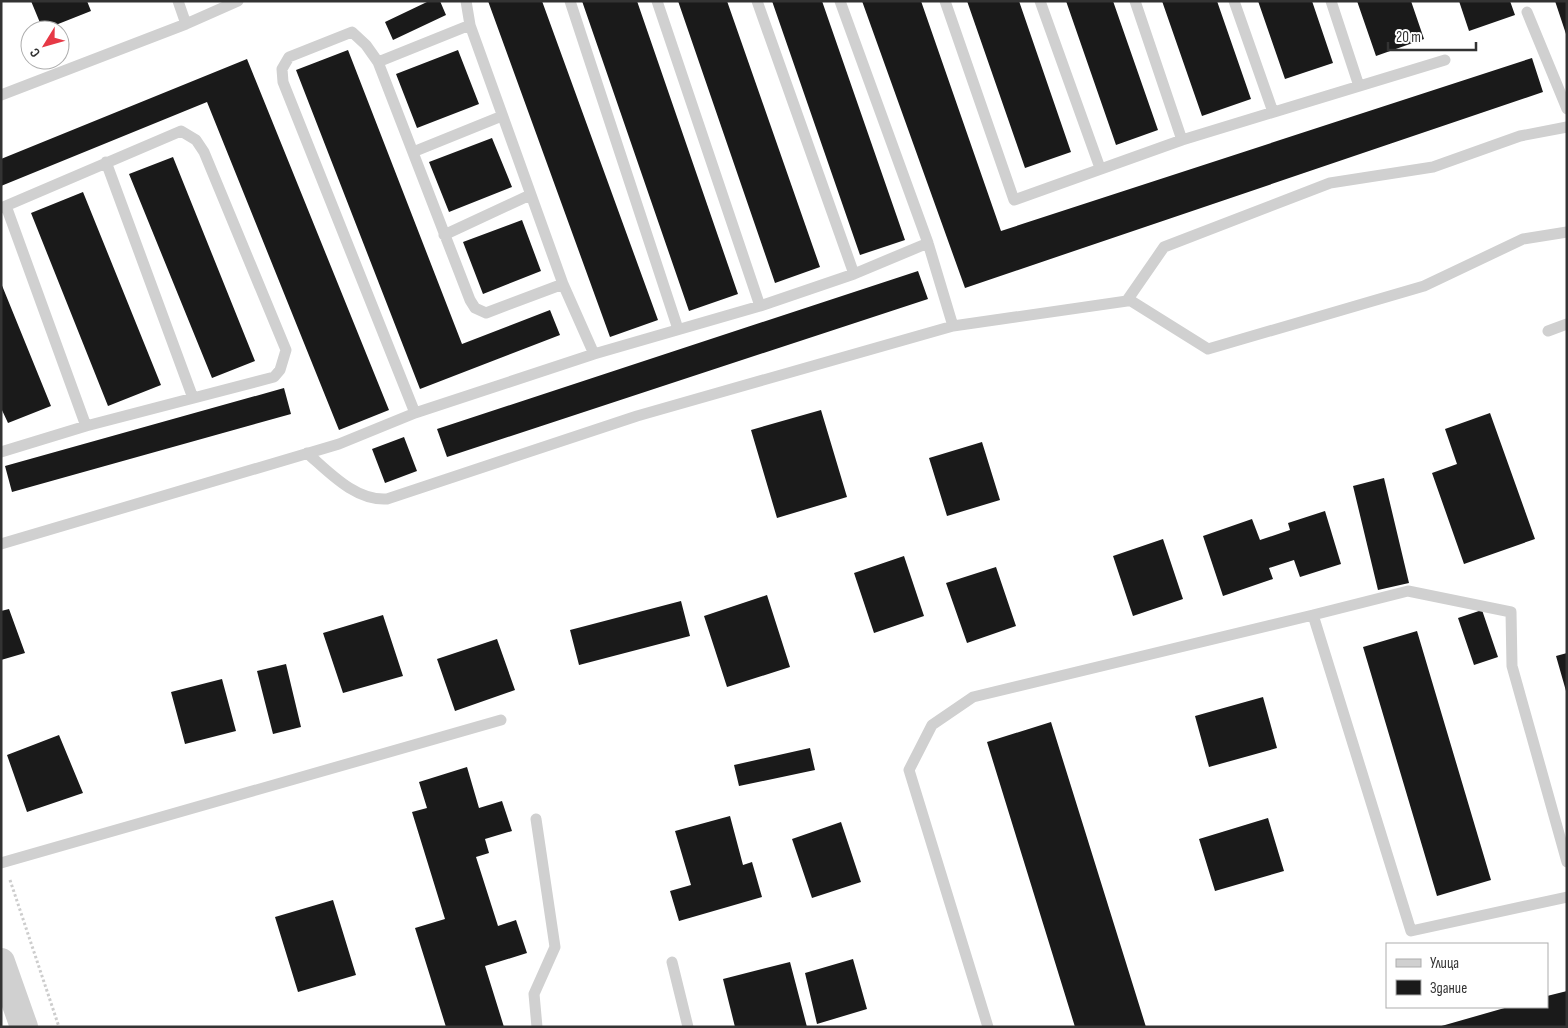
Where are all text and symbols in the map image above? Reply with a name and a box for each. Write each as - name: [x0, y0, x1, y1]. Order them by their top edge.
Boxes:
- north arrow: [20, 20, 70, 70]
- scale bar: [1388, 20, 1476, 52]
- text: 20 m: [1396, 28, 1421, 47]
- text: С: [26, 45, 44, 61]
- legend: [1386, 943, 1548, 1008]
- text: Улица: [1430, 954, 1459, 973]
- text: Здание: [1430, 979, 1467, 998]

